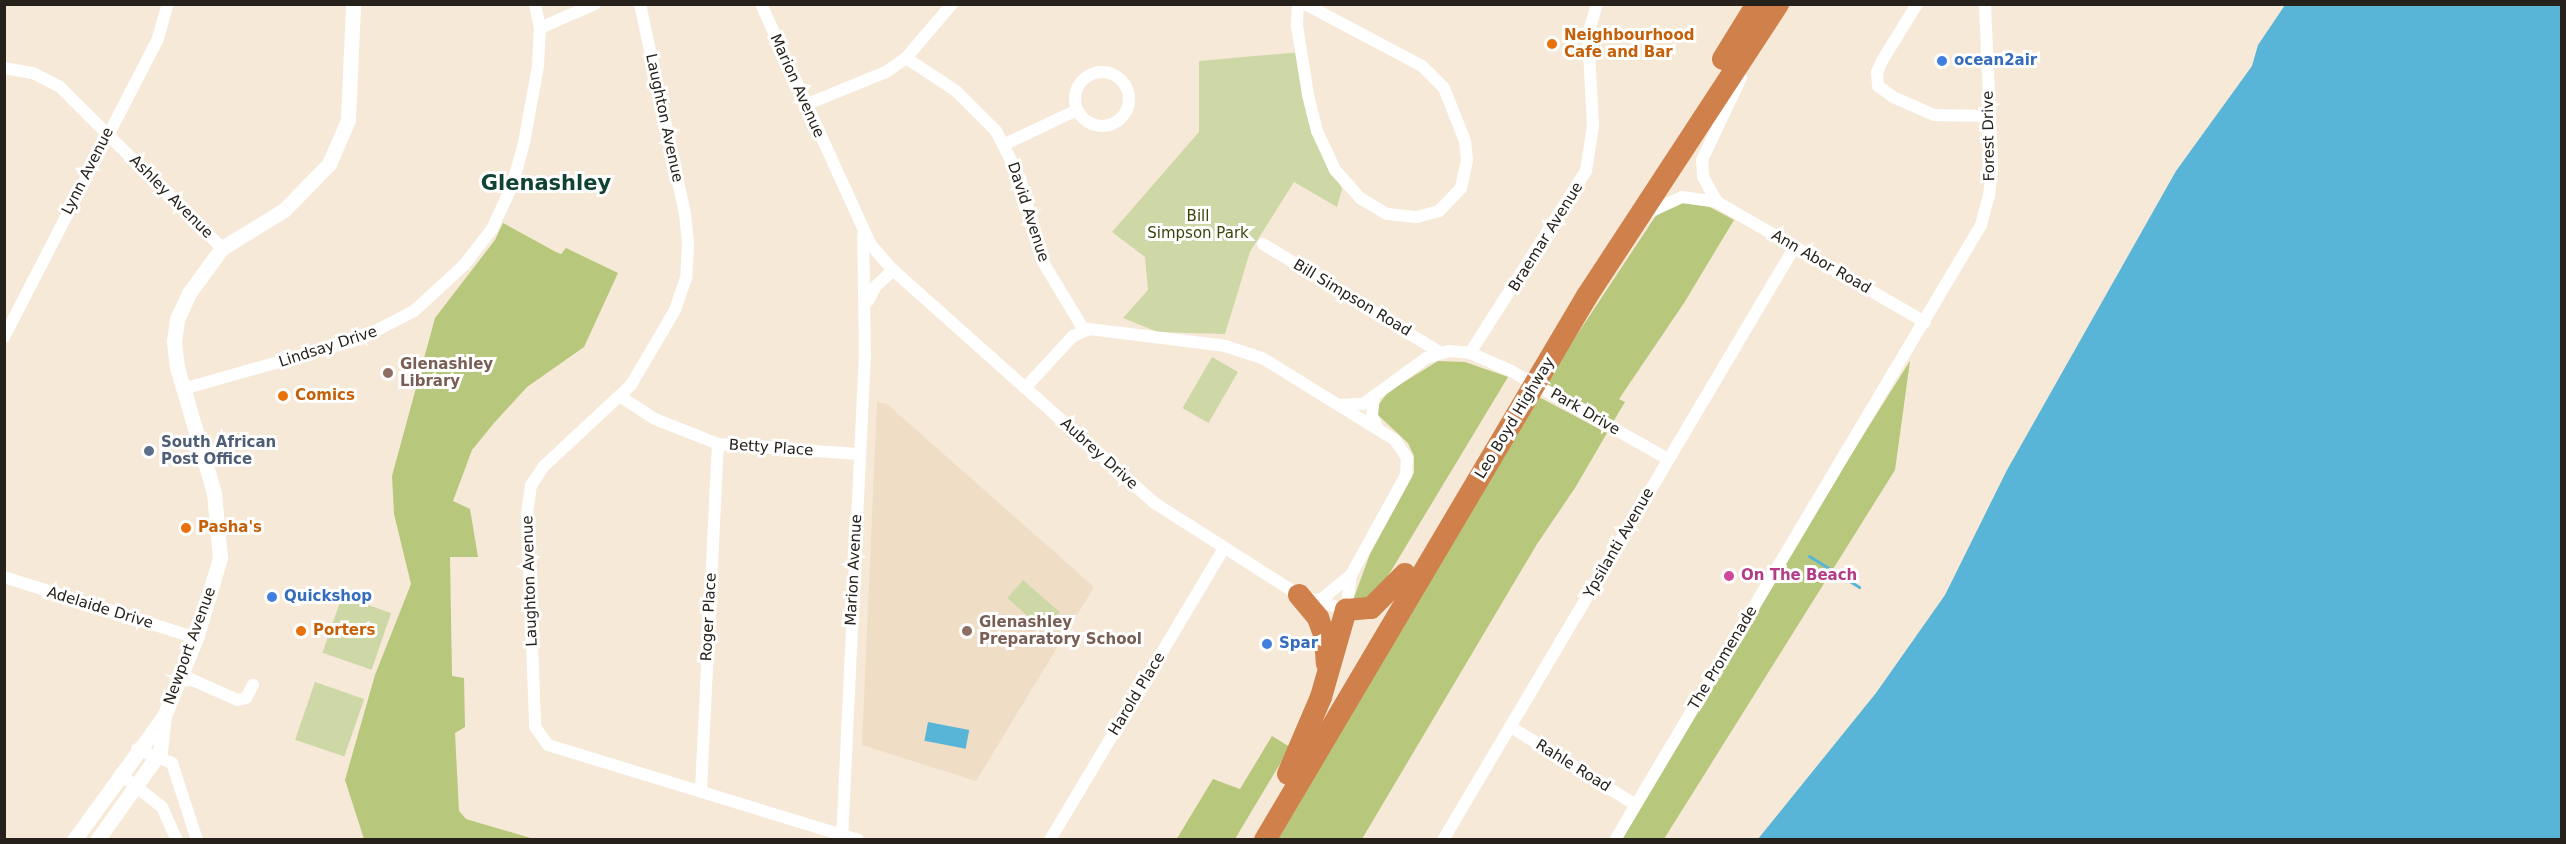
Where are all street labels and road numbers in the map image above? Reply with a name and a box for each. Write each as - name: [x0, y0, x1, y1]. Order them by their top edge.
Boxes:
- street label: Marion Avenue: [766, 31, 828, 141]
- street label: Laughton Avenue: [642, 52, 686, 184]
- street label: Forest Drive: [1979, 90, 1999, 182]
- street label: Lynn Avenue: [58, 124, 118, 218]
- street label: Ashley Avenue: [126, 152, 216, 242]
- street label: David Avenue: [1003, 160, 1053, 264]
- street label: Braemar Avenue: [1505, 179, 1587, 295]
- street label: Ann Abor Road: [1768, 226, 1874, 298]
- street label: Bill Simpson Road: [1290, 256, 1414, 340]
- street label: Lindsay Drive: [277, 323, 379, 371]
- street label: Leo Boyd Highway: [1472, 354, 1558, 482]
- street label: Park Drive: [1547, 385, 1623, 439]
- street label: Aubrey Drive: [1057, 415, 1141, 493]
- street label: Betty Place: [728, 436, 814, 460]
- street label: Ypsilanti Avenue: [1580, 485, 1658, 601]
- street label: Marion Avenue: [842, 514, 866, 626]
- street label: Laughton Avenue: [519, 515, 541, 647]
- street label: Roger Place: [698, 572, 720, 662]
- street label: Adelaide Drive: [45, 583, 155, 633]
- street label: Newport Avenue: [160, 585, 220, 707]
- street label: The Promenade: [1685, 603, 1761, 713]
- street label: Harold Place: [1105, 649, 1169, 739]
- street label: Rahle Road: [1532, 736, 1614, 796]

